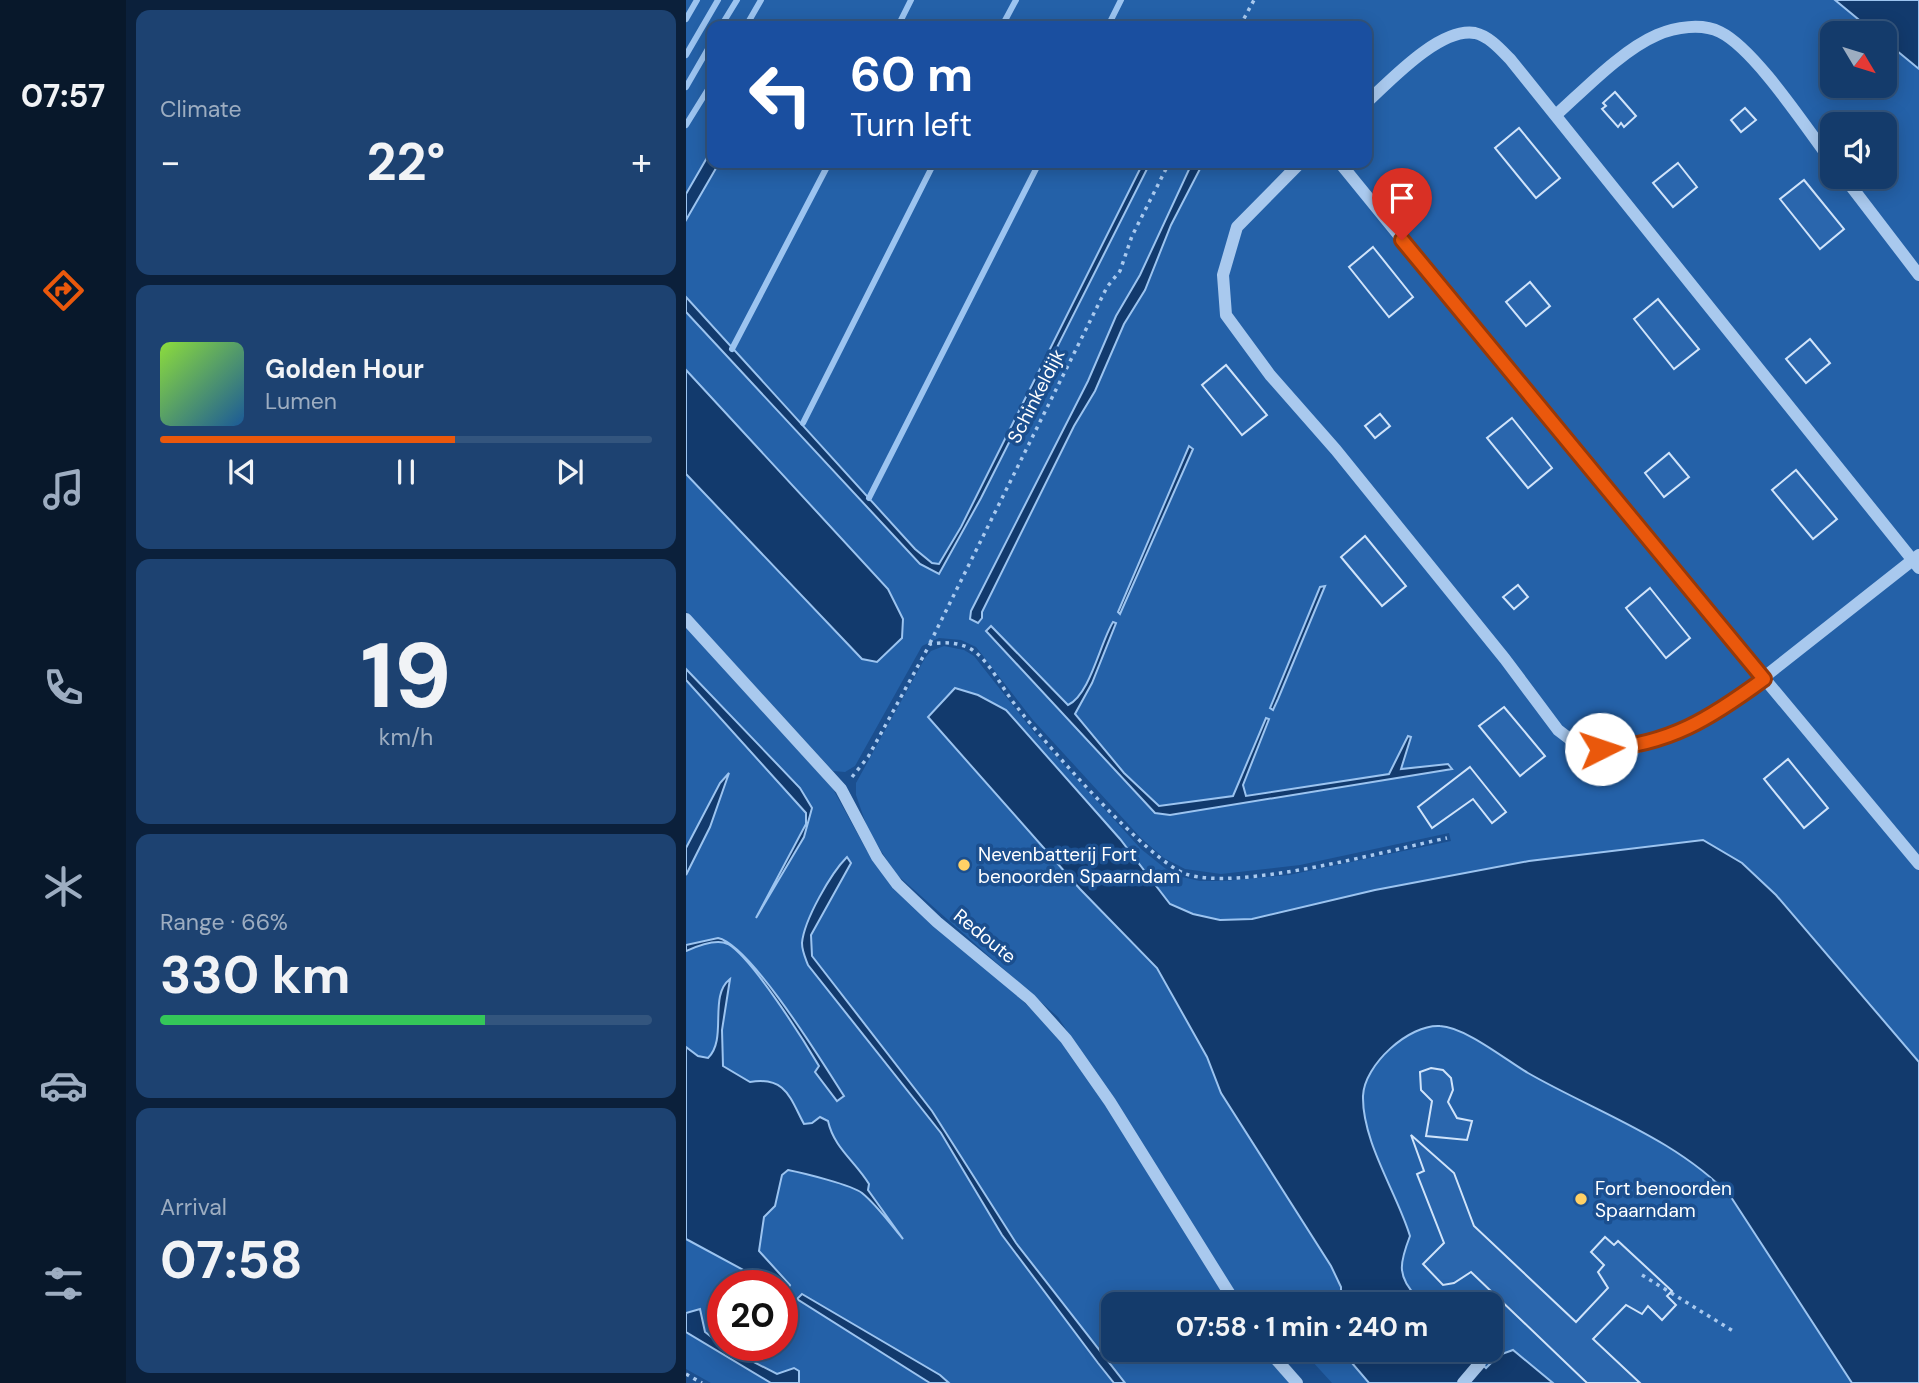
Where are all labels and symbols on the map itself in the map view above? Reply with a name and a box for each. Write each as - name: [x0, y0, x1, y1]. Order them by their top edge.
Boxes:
- north arrow: [1820, 21, 1897, 98]
- pin: [1372, 168, 1432, 240]
- street label: Schinkeldijk: [1002, 344, 1071, 448]
- position arrow: [1564, 712, 1638, 786]
- place label: Nevenbatterij Fort benoorden Spaarndam: [978, 842, 1180, 889]
- marker: Nevenbatterij Fort benoorden Spaarndam: [956, 857, 972, 873]
- street label: Redoute: [949, 903, 1021, 969]
- place label: Fort benoorden Spaarndam: [1595, 1176, 1732, 1223]
- marker: Fort benoorden Spaarndam: [1573, 1191, 1589, 1207]
- speed limit sign: 20: [707, 1270, 798, 1361]

